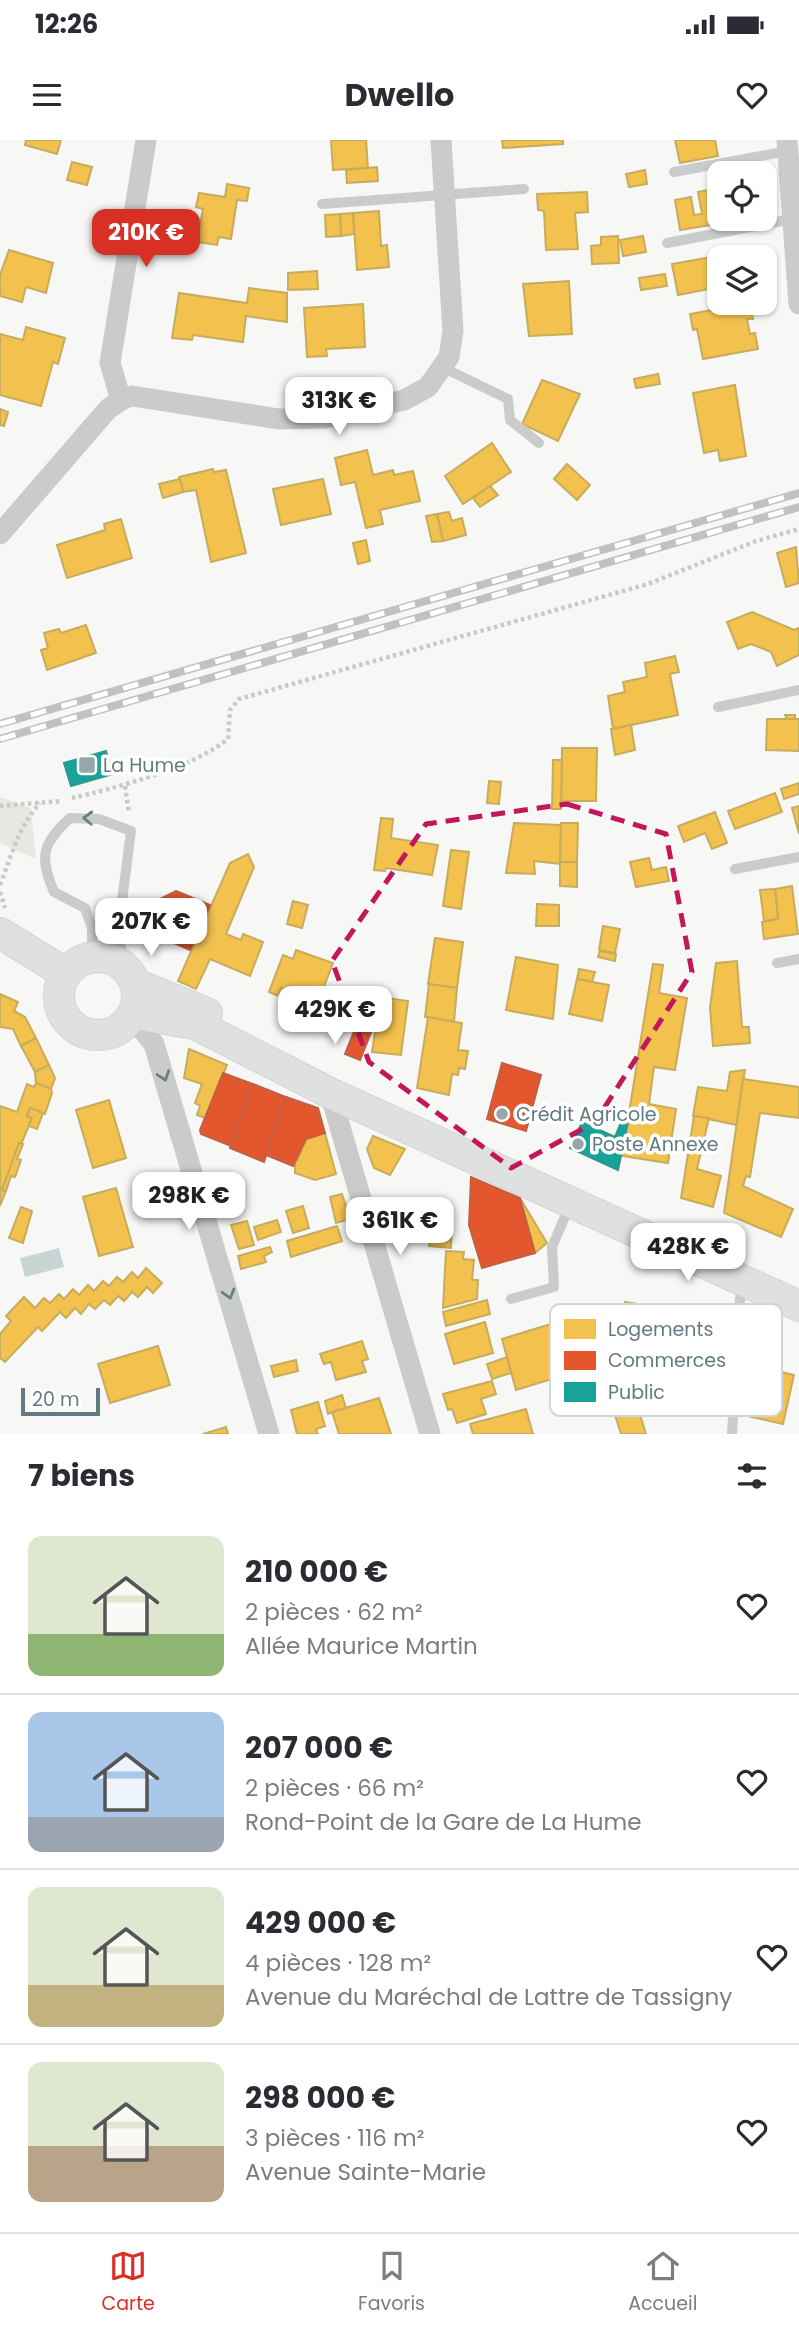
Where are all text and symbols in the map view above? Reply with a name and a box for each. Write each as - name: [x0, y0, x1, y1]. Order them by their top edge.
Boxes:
- text: 12:26: [35, 6, 98, 42]
- text: Dwello: [345, 72, 454, 117]
- icon: menu: [28, 76, 66, 114]
- icon: heart: [733, 76, 771, 114]
- map controls: [707, 161, 777, 315]
- button: locate: [707, 161, 777, 231]
- pin: 210K €: [89, 209, 203, 269]
- text: 210K €: [108, 216, 184, 248]
- button: layers: [707, 245, 777, 315]
- pin: 313K €: [282, 378, 396, 437]
- text: 313K €: [301, 384, 377, 416]
- place label: La Hume: [103, 752, 186, 779]
- marker: La Hume: [77, 755, 97, 775]
- one-way arrow: [82, 811, 93, 826]
- pin: 207K €: [94, 898, 208, 958]
- text: 207K €: [111, 905, 191, 937]
- pin: 429K €: [278, 986, 392, 1046]
- text: 429K €: [294, 993, 376, 1025]
- one-way arrow: [156, 1069, 170, 1082]
- place label: Crédit Agricole: [516, 1101, 657, 1128]
- marker: Crédit Agricole: [494, 1106, 510, 1122]
- place label: Poste Annexe: [592, 1131, 719, 1158]
- marker: Poste Annexe: [570, 1136, 586, 1152]
- pin: 298K €: [132, 1172, 246, 1232]
- text: 298K €: [148, 1179, 230, 1211]
- pin: 361K €: [343, 1198, 457, 1257]
- text: 361K €: [362, 1204, 438, 1236]
- pin: 428K €: [631, 1224, 745, 1283]
- text: 428K €: [647, 1230, 729, 1262]
- one-way arrow: [220, 1288, 235, 1300]
- legend: [550, 1304, 782, 1416]
- text: Logements: [608, 1316, 713, 1343]
- text: Commerces: [608, 1347, 726, 1374]
- text: Public: [608, 1379, 665, 1406]
- scale bar: [21, 1385, 100, 1417]
- text: 20 m: [32, 1386, 80, 1413]
- text: 7 biens: [28, 1454, 135, 1497]
- icon: filters: [733, 1457, 771, 1495]
- text: 210 000 €: [245, 1550, 388, 1593]
- icon: home: [84, 1564, 168, 1648]
- icon: heart: [733, 1587, 771, 1625]
- text: 2 pièces · 62 m²: [245, 1596, 422, 1628]
- text: Allée Maurice Martin: [245, 1630, 478, 1662]
- text: 207 000 €: [245, 1726, 393, 1769]
- icon: home: [84, 1740, 168, 1824]
- icon: heart: [733, 1763, 771, 1801]
- text: 2 pièces · 66 m²: [245, 1772, 424, 1804]
- text: Rond-Point de la Gare de La Hume: [245, 1806, 641, 1838]
- text: 429 000 €: [245, 1901, 396, 1944]
- icon: home: [84, 1915, 168, 1999]
- icon: heart: [753, 1938, 791, 1976]
- text: 4 pièces · 128 m²: [245, 1947, 431, 1979]
- text: Avenue du Maréchal de Lattre de Tassigny: [245, 1981, 732, 2013]
- text: 298 000 €: [245, 2076, 395, 2119]
- icon: home: [84, 2090, 168, 2174]
- icon: heart: [733, 2113, 771, 2151]
- text: 3 pièces · 116 m²: [245, 2122, 424, 2154]
- text: Avenue Sainte-Marie: [245, 2156, 486, 2188]
- tab: Carte: [102, 2247, 155, 2318]
- tab: Favoris: [358, 2247, 425, 2318]
- tab: Accueil: [628, 2247, 697, 2318]

